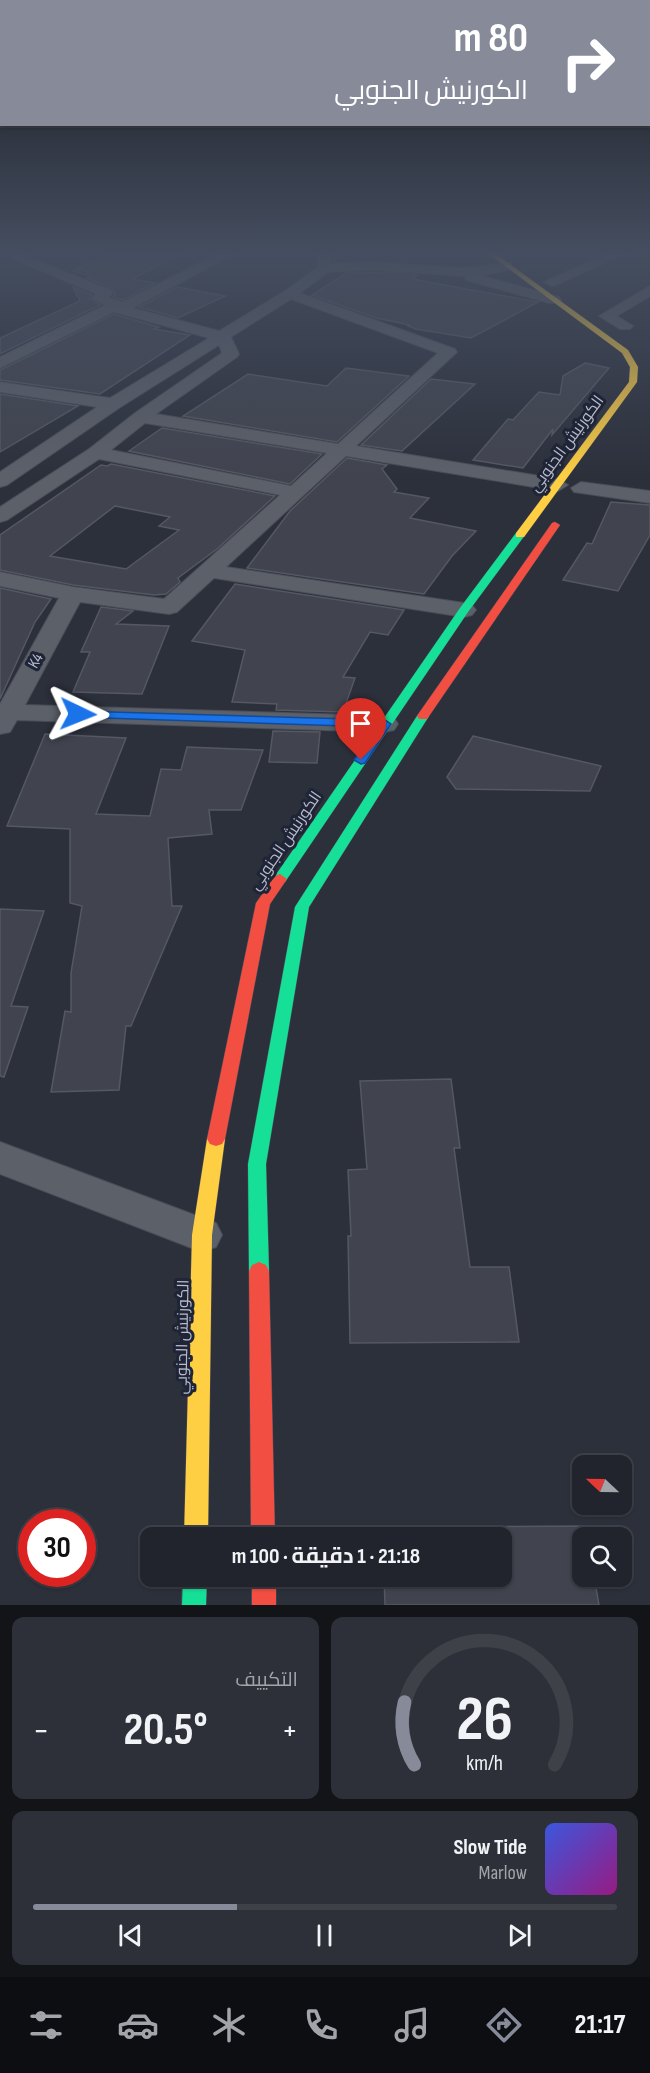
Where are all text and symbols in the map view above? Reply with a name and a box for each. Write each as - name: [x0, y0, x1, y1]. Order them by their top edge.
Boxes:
- text: 80 m: [454, 13, 528, 64]
- icon: right: [549, 24, 627, 102]
- text: الكورنيش الجنوبي: [334, 75, 528, 107]
- street label: الكورنيش الجنوبي: [526, 392, 611, 498]
- street label: K4: [24, 650, 48, 672]
- position arrow: [46, 682, 110, 746]
- pin: [335, 698, 386, 760]
- icon: arrive: [344, 707, 377, 740]
- street label: الكورنيش الجنوبي: [246, 788, 328, 896]
- street label: الكورنيش الجنوبي: [172, 1279, 197, 1395]
- north arrow: [572, 1455, 632, 1515]
- map controls: [572, 1455, 632, 1587]
- speed limit sign: 30: [18, 1509, 96, 1587]
- button: search: [572, 1527, 632, 1587]
- text: 21:18 · 1 دقيقة · 100 m: [232, 1543, 420, 1570]
- text: التكييف: [235, 1668, 298, 1692]
- text: 26: [456, 1683, 513, 1758]
- text: 20.5°: [123, 1703, 208, 1758]
- text: −: [33, 1711, 49, 1751]
- text: +: [282, 1711, 298, 1751]
- text: km/h: [466, 1751, 503, 1776]
- text: Slow Tide: [453, 1834, 527, 1861]
- text: Marlow: [479, 1861, 527, 1885]
- icon: previous: [114, 1919, 147, 1952]
- icon: pause: [308, 1919, 341, 1952]
- icon: next: [503, 1919, 536, 1952]
- icon: filters: [25, 2004, 67, 2046]
- icon: car: [117, 2004, 159, 2046]
- icon: climate: [208, 2004, 250, 2046]
- icon: phone: [300, 2004, 342, 2046]
- icon: music: [391, 2004, 433, 2046]
- icon: directions: [483, 2004, 525, 2046]
- text: 21:17: [575, 2009, 625, 2041]

